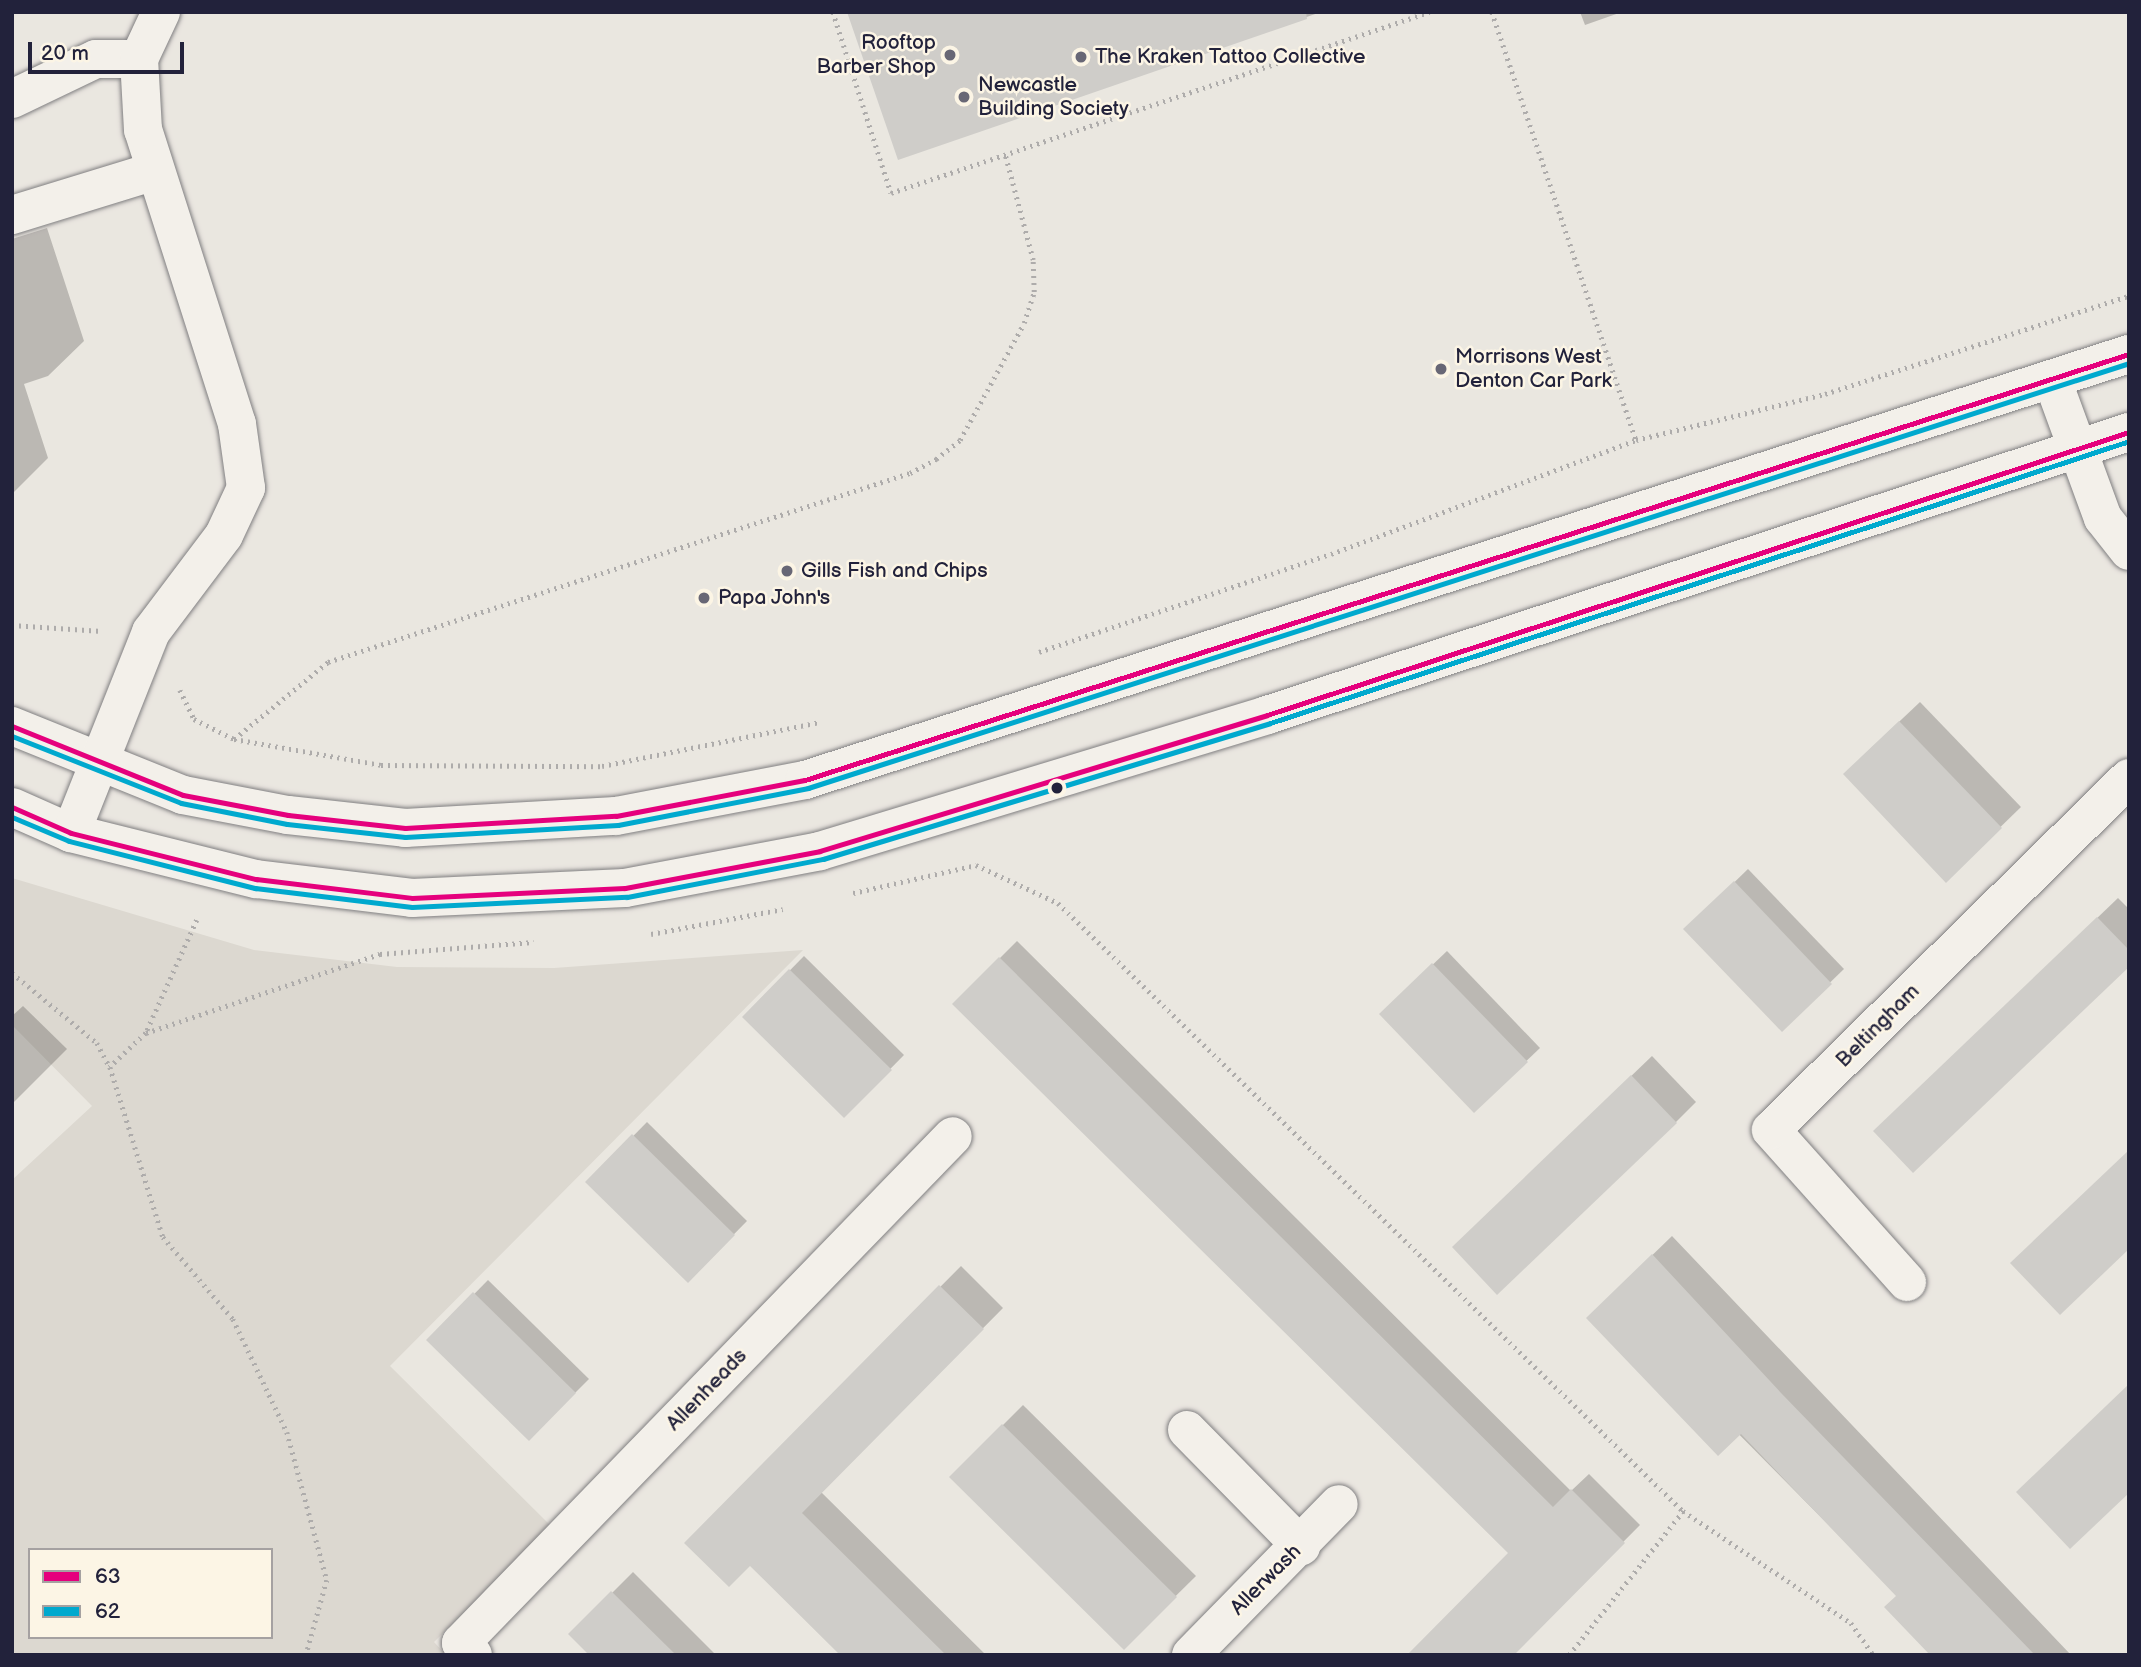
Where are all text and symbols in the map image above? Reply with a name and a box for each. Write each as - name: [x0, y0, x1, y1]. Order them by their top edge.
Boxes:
- scale bar: [32, 28, 187, 72]
- place label: Rooftop Barber Shop: [816, 30, 936, 80]
- text: 20 m: [41, 41, 89, 66]
- place label: The Kraken Tattoo Collective: [1095, 44, 1366, 70]
- marker: Rooftop Barber Shop: [942, 47, 958, 63]
- marker: The Kraken Tattoo Collective: [1073, 49, 1089, 65]
- place label: Newcastle Building Society: [978, 72, 1129, 122]
- marker: Newcastle Building Society: [956, 89, 972, 105]
- place label: Morrisons West Denton Car Park: [1455, 344, 1612, 394]
- marker: Morrisons West Denton Car Park: [1433, 361, 1449, 377]
- place label: Gills Fish and Chips: [801, 558, 988, 584]
- marker: Gills Fish and Chips: [779, 563, 795, 579]
- place label: Papa John's: [718, 585, 831, 611]
- marker: Papa John's: [696, 590, 712, 606]
- unlabelled marker: [1050, 781, 1064, 795]
- street label: Beltingham: [1831, 979, 1925, 1073]
- street label: Allenheads: [662, 1344, 752, 1436]
- street label: Allerwash: [1225, 1539, 1307, 1621]
- legend: [28, 1548, 273, 1639]
- text: 63: [95, 1564, 121, 1589]
- text: 62: [95, 1599, 120, 1624]

